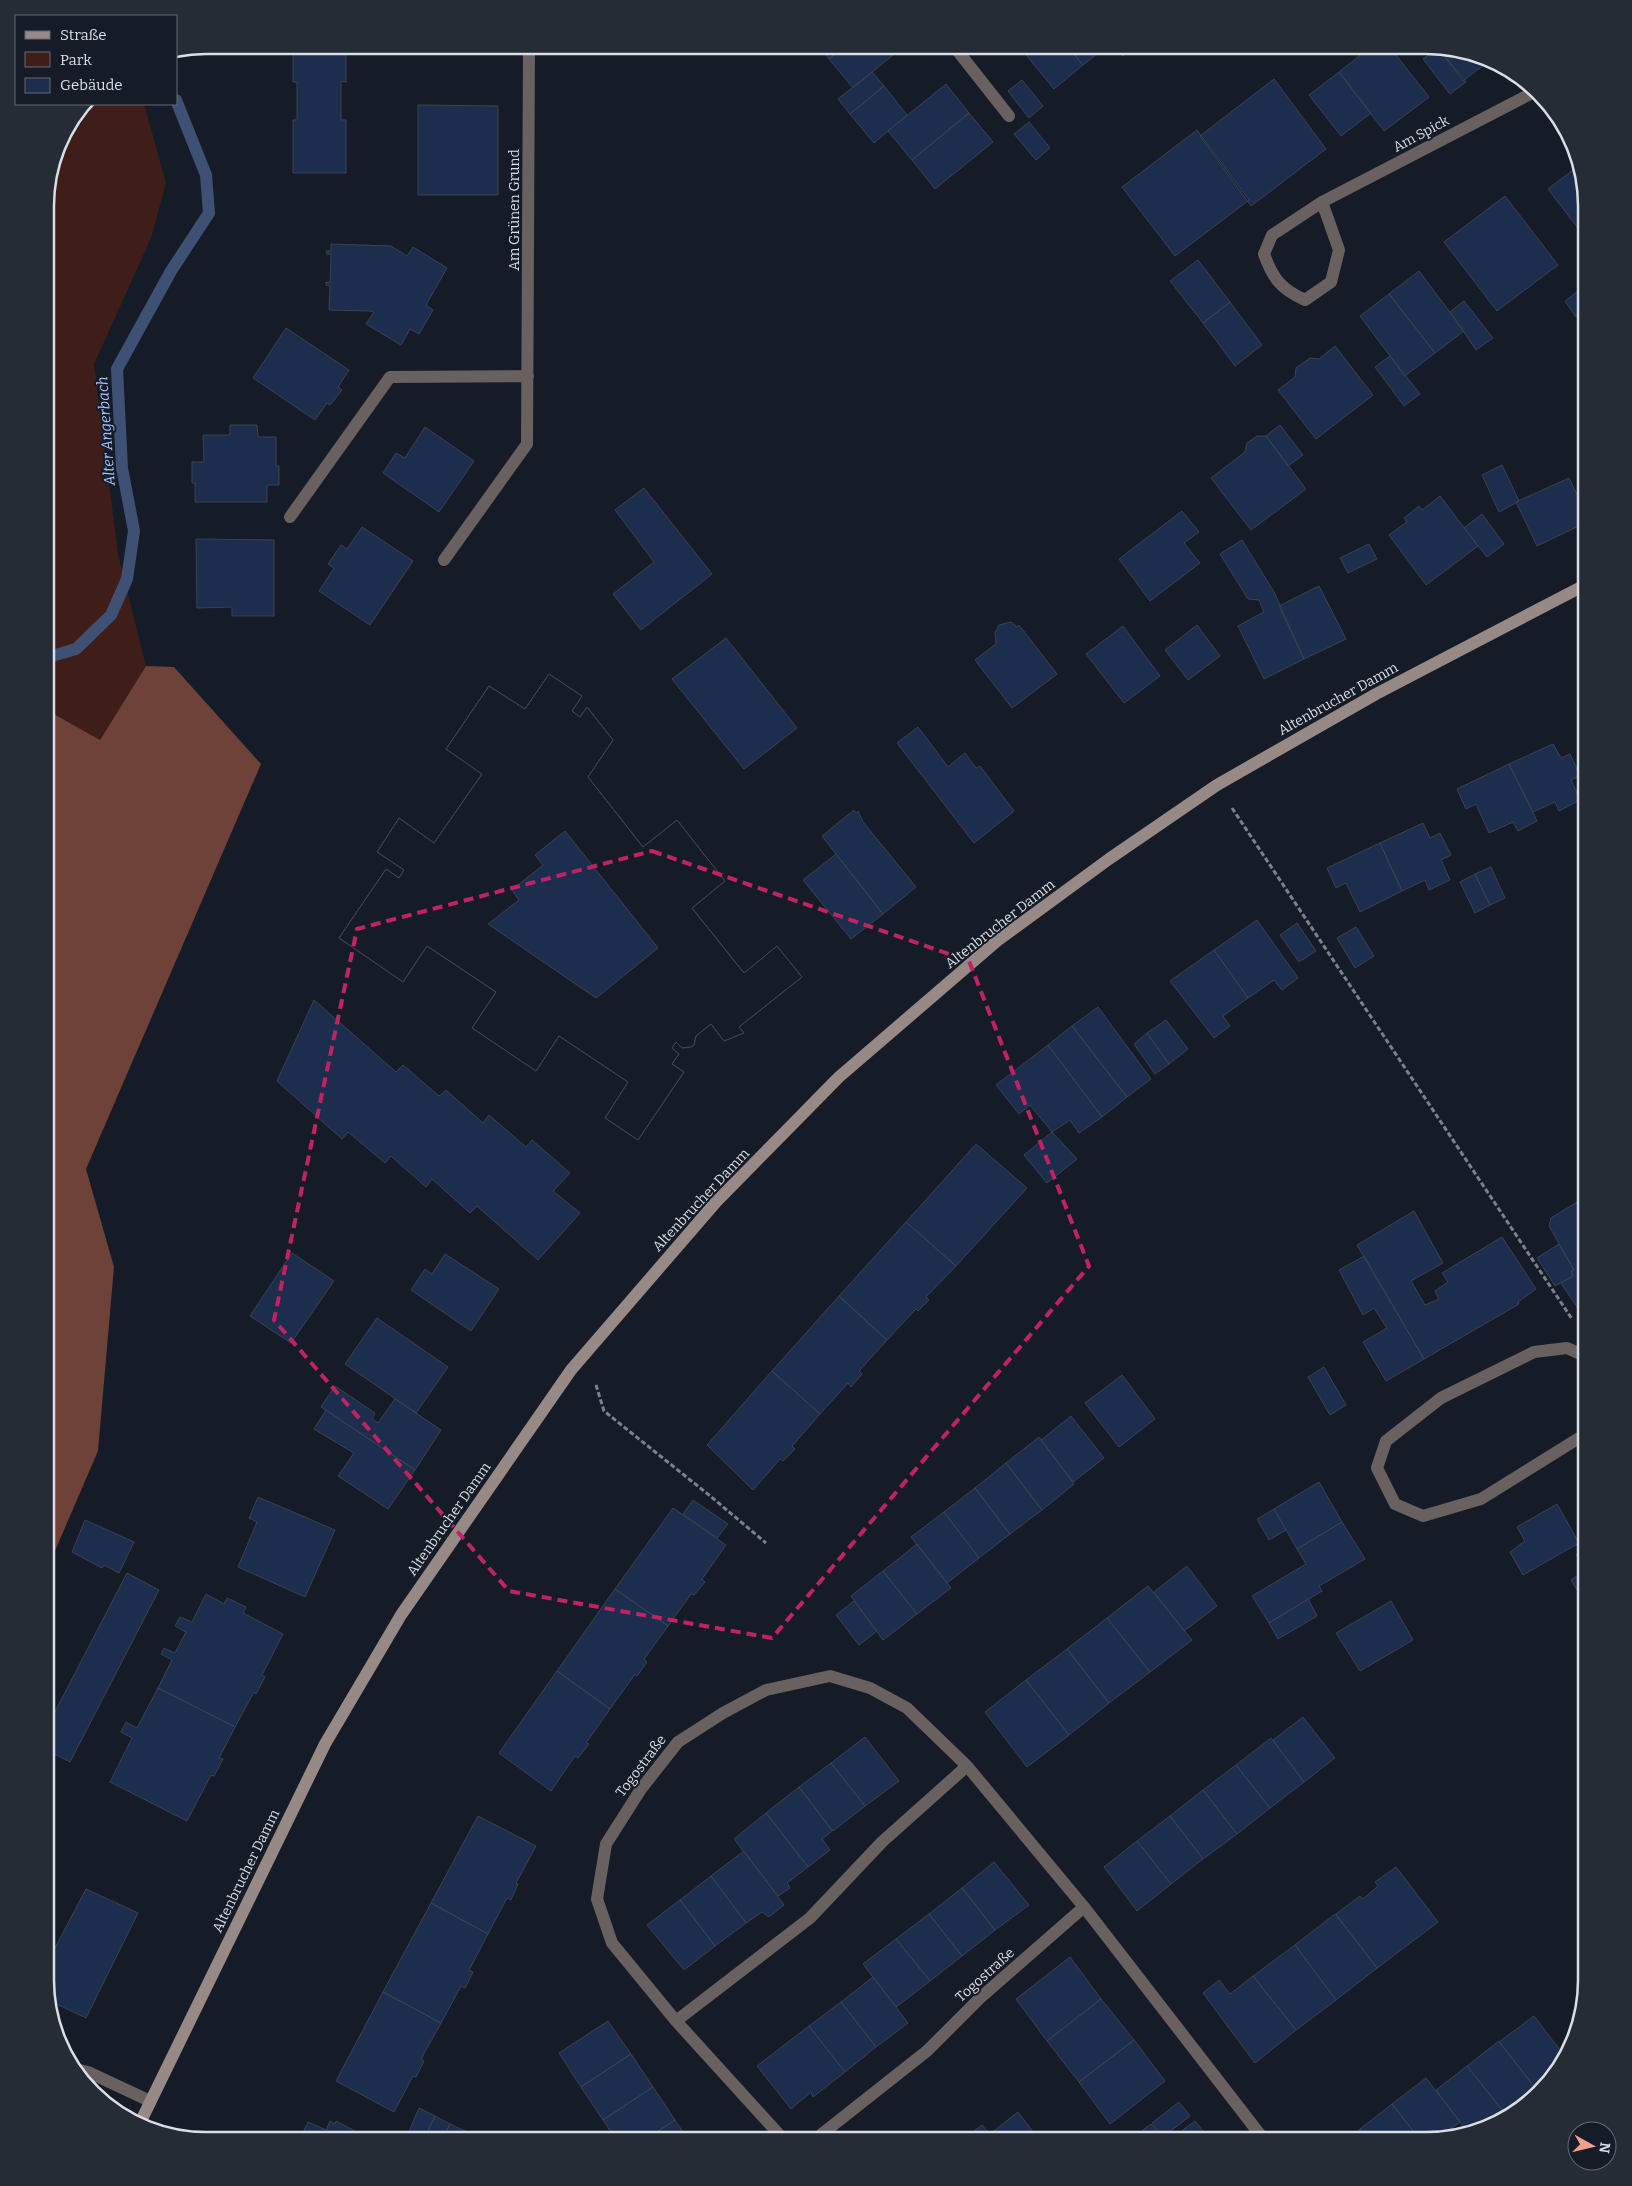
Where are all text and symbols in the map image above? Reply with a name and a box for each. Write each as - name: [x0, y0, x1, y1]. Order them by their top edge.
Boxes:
- legend: [15, 15, 178, 105]
- text: Straße: [60, 26, 106, 44]
- text: Park: [60, 51, 92, 69]
- text: Gebäude: [60, 76, 123, 94]
- street label: Am Spick: [1390, 112, 1452, 156]
- street label: Am Grünen Grund: [506, 149, 523, 271]
- water label: Alter Angerbach: [93, 376, 119, 487]
- street label: Altenbrucher Damm: [1275, 659, 1401, 739]
- street label: Altenbrucher Damm: [942, 876, 1059, 972]
- street label: Altenbrucher Damm: [649, 1145, 754, 1255]
- street label: Altenbrucher Damm: [403, 1459, 495, 1579]
- street label: Togostraße: [612, 1732, 670, 1800]
- street label: Altenbrucher Damm: [209, 1806, 283, 1935]
- street label: Togostraße: [952, 1944, 1018, 2006]
- north arrow: [1567, 2121, 1617, 2171]
- text: N: [1595, 2141, 1614, 2154]

